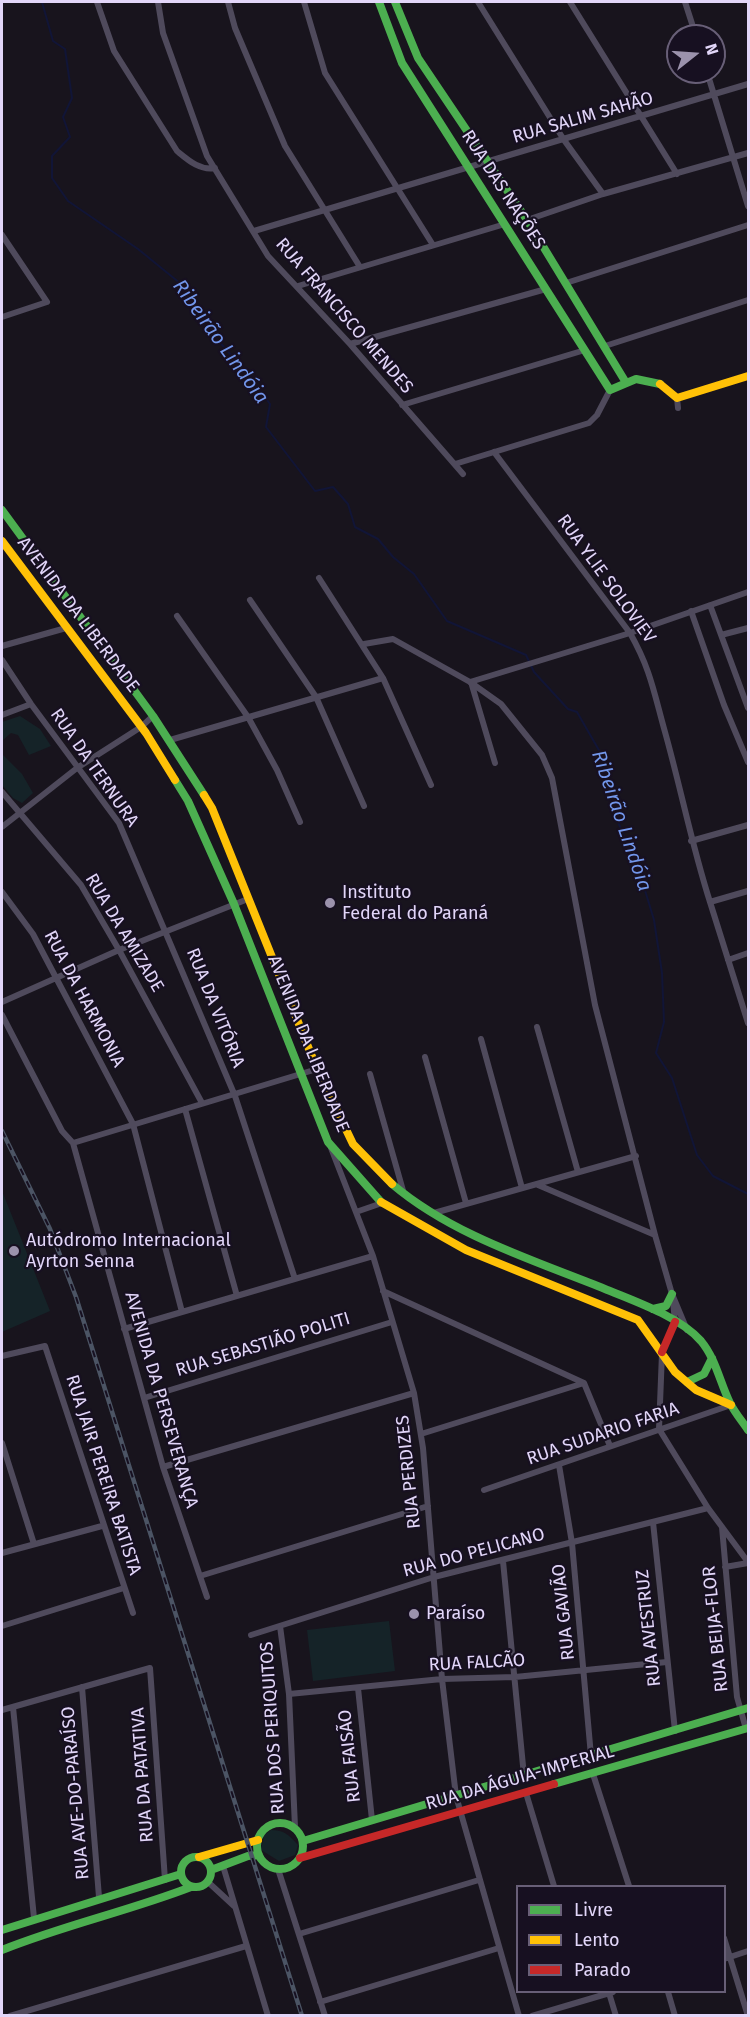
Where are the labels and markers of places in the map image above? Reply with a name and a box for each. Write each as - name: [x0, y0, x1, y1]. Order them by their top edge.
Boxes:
- place label: Instituto Federal do Paraná: [342, 882, 488, 924]
- marker: Instituto Federal do Paraná: [323, 896, 337, 910]
- place label: Autódromo Internacional Ayrton Senna: [26, 1230, 231, 1272]
- marker: Autódromo Internacional Ayrton Senna: [7, 1244, 21, 1258]
- place label: Paraíso: [426, 1603, 485, 1625]
- marker: Paraíso: [407, 1607, 421, 1621]

